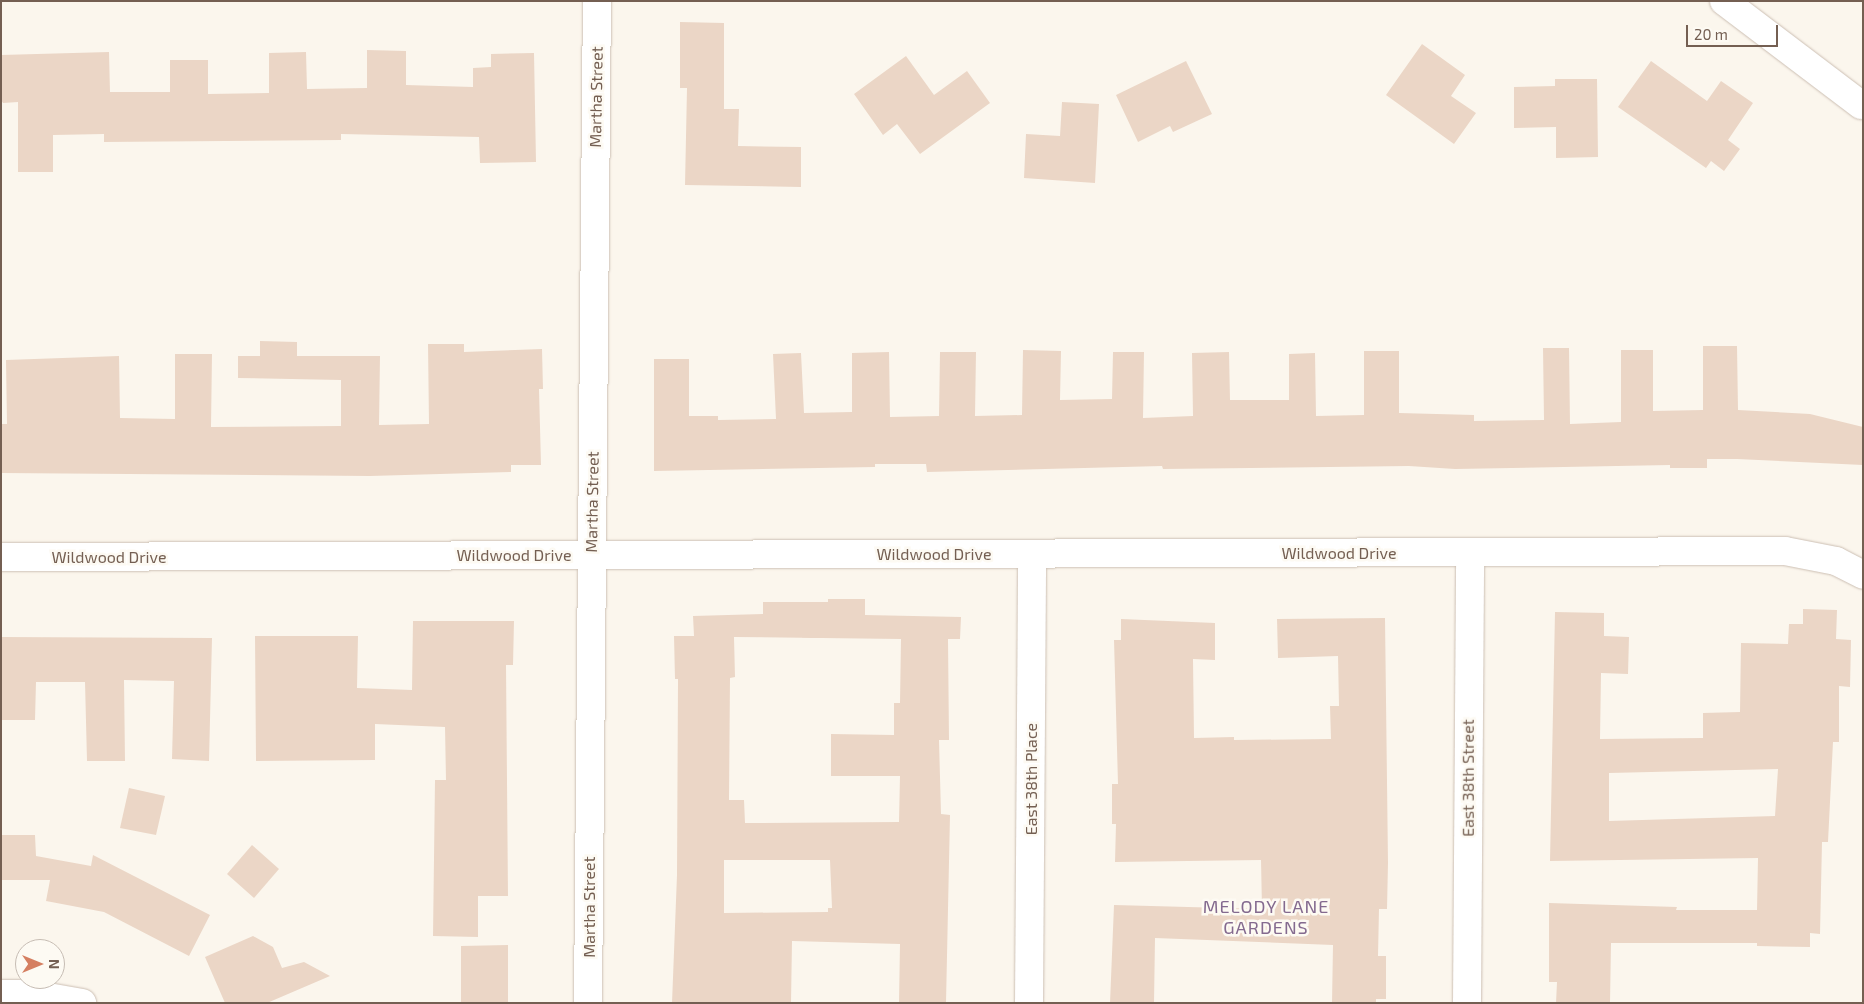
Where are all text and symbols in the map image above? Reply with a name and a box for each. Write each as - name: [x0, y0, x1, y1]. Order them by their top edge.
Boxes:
- scale bar: [1689, 15, 1782, 47]
- text: 20 m: [1694, 25, 1728, 43]
- street label: Martha Street: [586, 46, 606, 148]
- street label: Martha Street: [582, 451, 602, 553]
- street label: Wildwood Drive: [1281, 543, 1397, 563]
- street label: Wildwood Drive: [876, 544, 992, 564]
- street label: Wildwood Drive: [456, 545, 572, 565]
- street label: Wildwood Drive: [51, 547, 167, 567]
- street label: East 38th Street: [1458, 719, 1478, 837]
- street label: East 38th Place: [1021, 723, 1041, 835]
- street label: Martha Street: [579, 856, 599, 958]
- district label: MELODY LANE GARDENS: [1201, 896, 1331, 939]
- north arrow: [15, 939, 65, 989]
- text: N: [46, 959, 63, 969]

